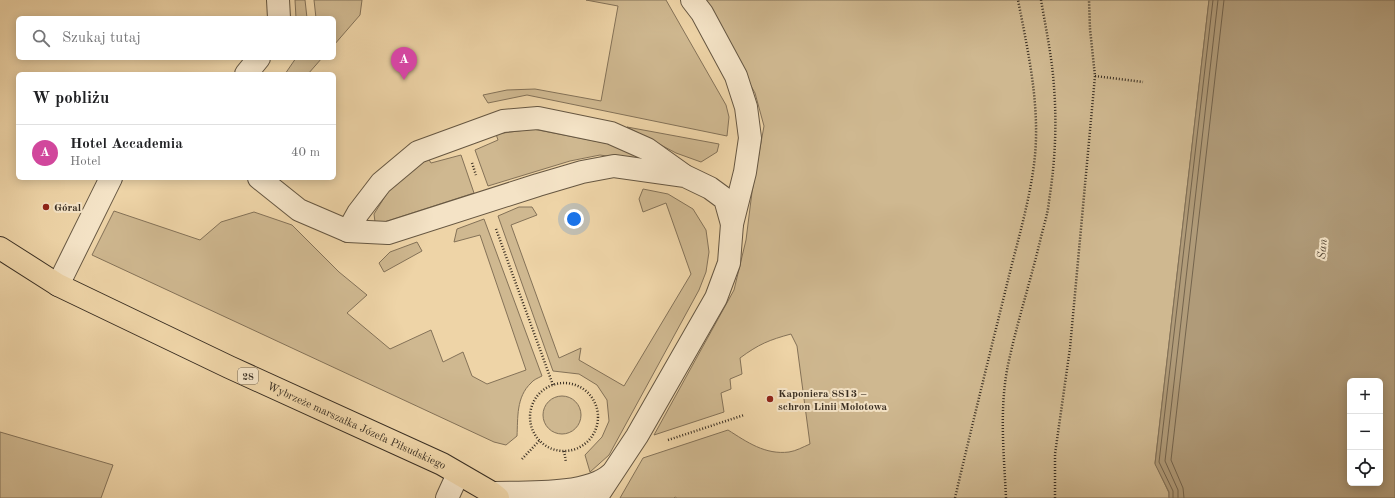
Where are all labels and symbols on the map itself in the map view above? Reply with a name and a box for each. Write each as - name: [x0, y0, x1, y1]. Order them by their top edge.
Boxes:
- pin: A: [391, 47, 417, 80]
- marker: Góral: [41, 202, 51, 212]
- place label: Góral: [54, 203, 82, 214]
- your location: [564, 209, 584, 229]
- water label: San: [1316, 238, 1330, 260]
- road number: 28: [238, 368, 258, 384]
- street label: Wybrzeże marszałka Józefa Piłsudskiego: [265, 381, 448, 472]
- place label: Kaponiera 8813 – schron Linii Mołotowa: [778, 389, 888, 413]
- marker: Kaponiera 8813 – schron Linii Mołotowa: [765, 394, 775, 404]

